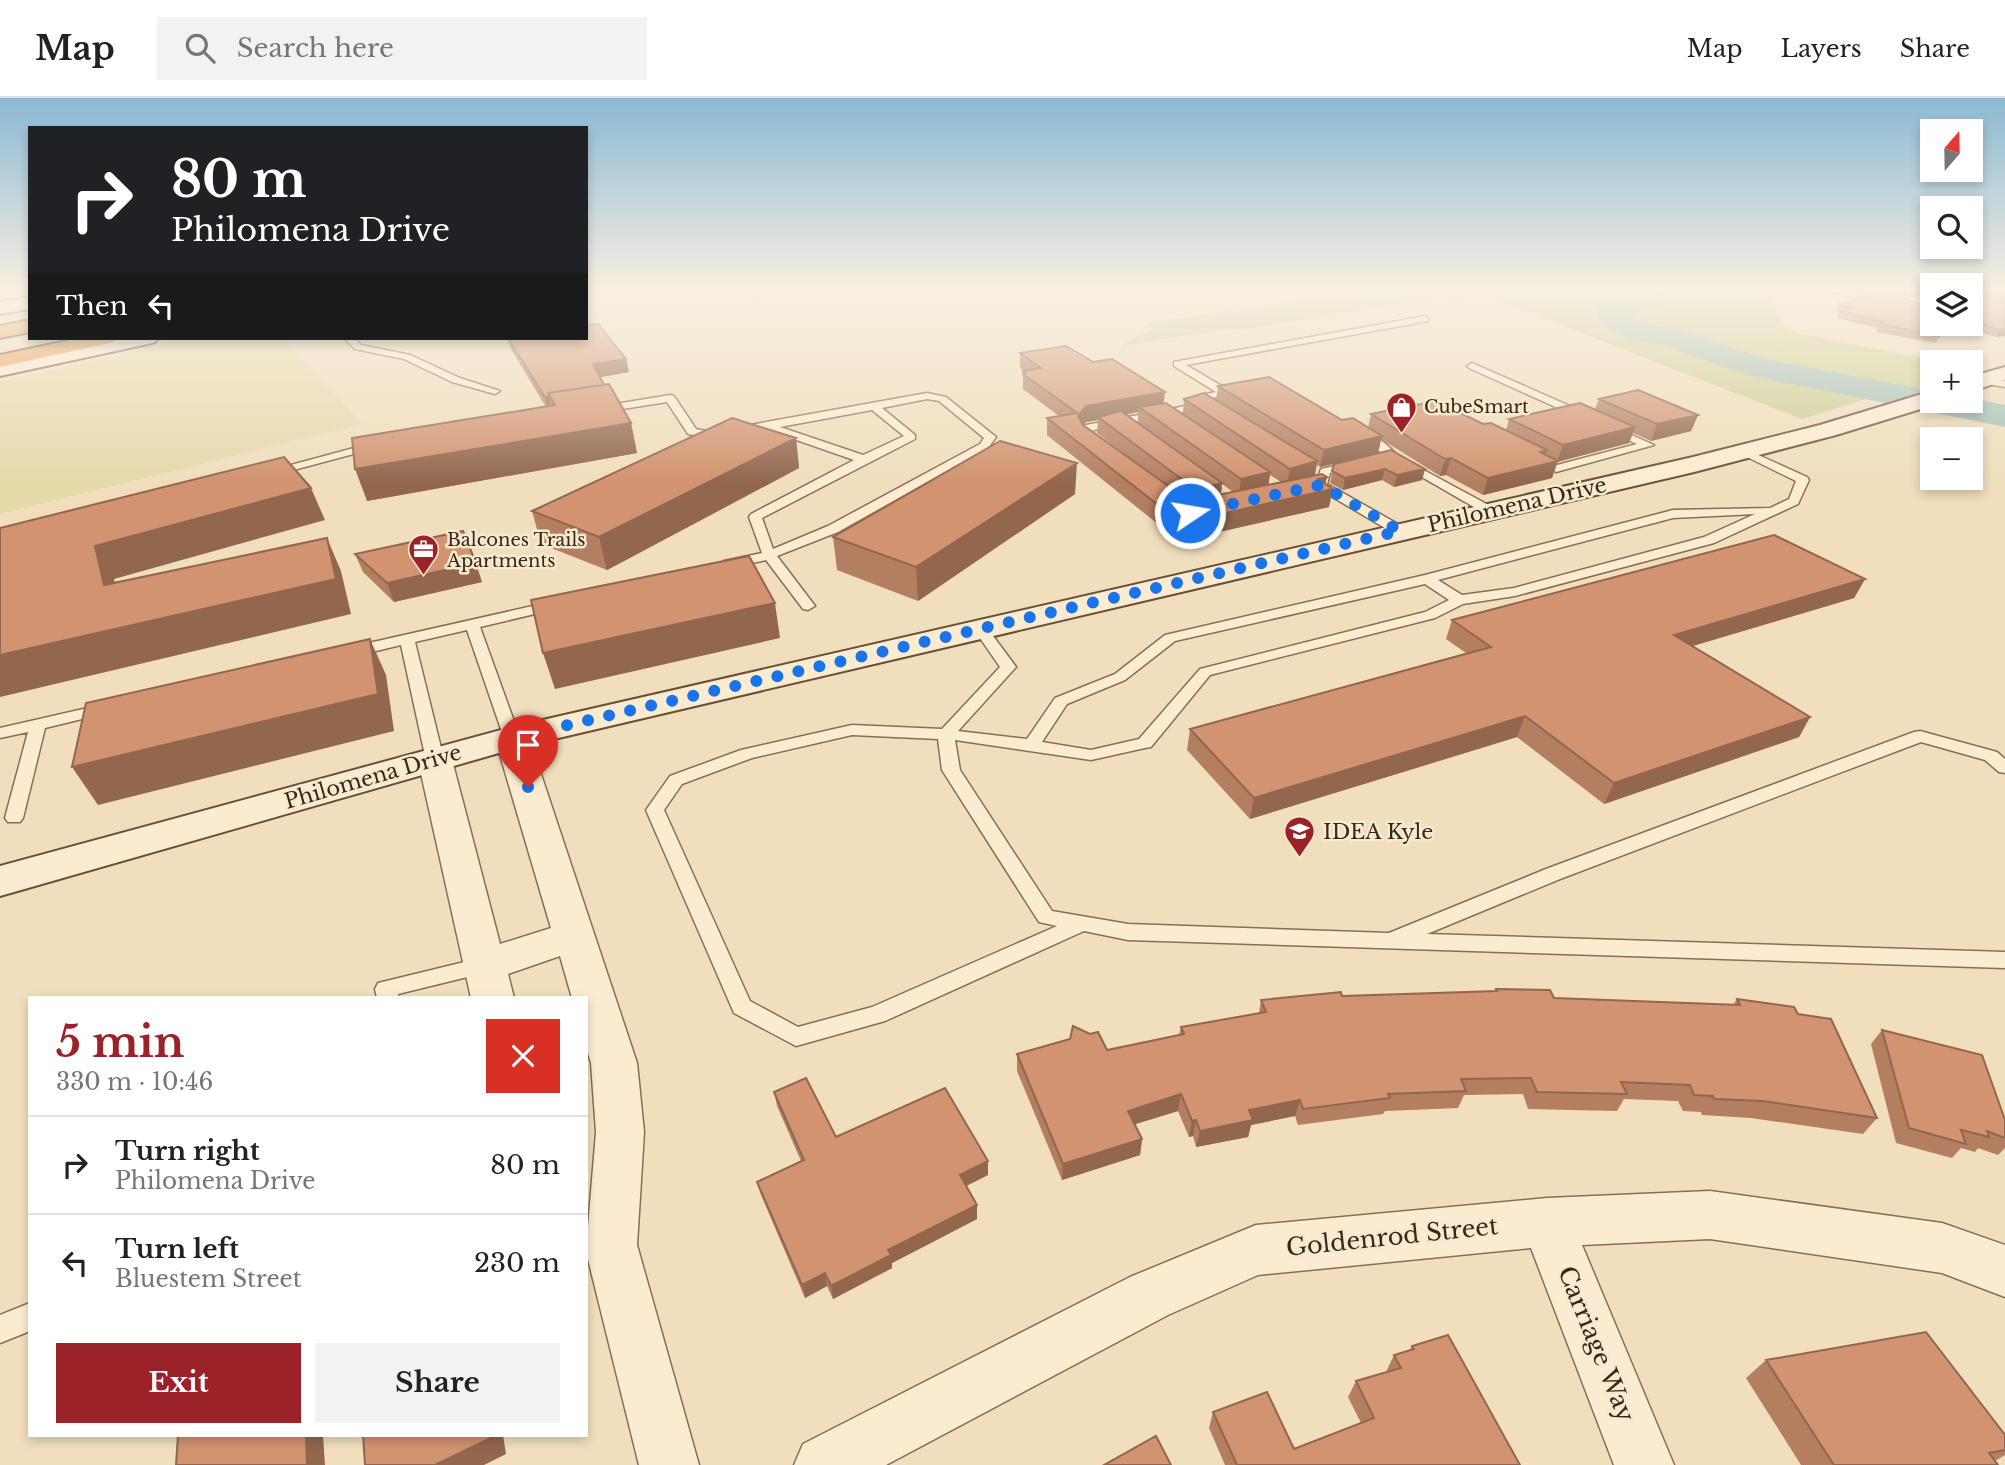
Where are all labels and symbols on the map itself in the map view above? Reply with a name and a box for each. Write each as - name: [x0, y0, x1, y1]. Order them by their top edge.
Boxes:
- north arrow: [1920, 119, 1983, 182]
- shop icon: CubeSmart: [1384, 390, 1418, 434]
- place label: CubeSmart: [1424, 396, 1529, 418]
- street label: Philomena Drive: [1425, 472, 1609, 538]
- position arrow: [1153, 476, 1227, 550]
- place label: Balcones Trails Apartments: [446, 529, 585, 572]
- office icon: Balcones Trails Apartments: [407, 533, 441, 577]
- pin: [498, 715, 558, 787]
- street label: Philomena Drive: [281, 739, 465, 815]
- school or university icon: IDEA Kyle: [1283, 815, 1317, 859]
- place label: IDEA Kyle: [1323, 819, 1433, 845]
- street label: Goldenrod Street: [1284, 1211, 1499, 1262]
- street label: Carriage Way: [1552, 1262, 1641, 1426]

